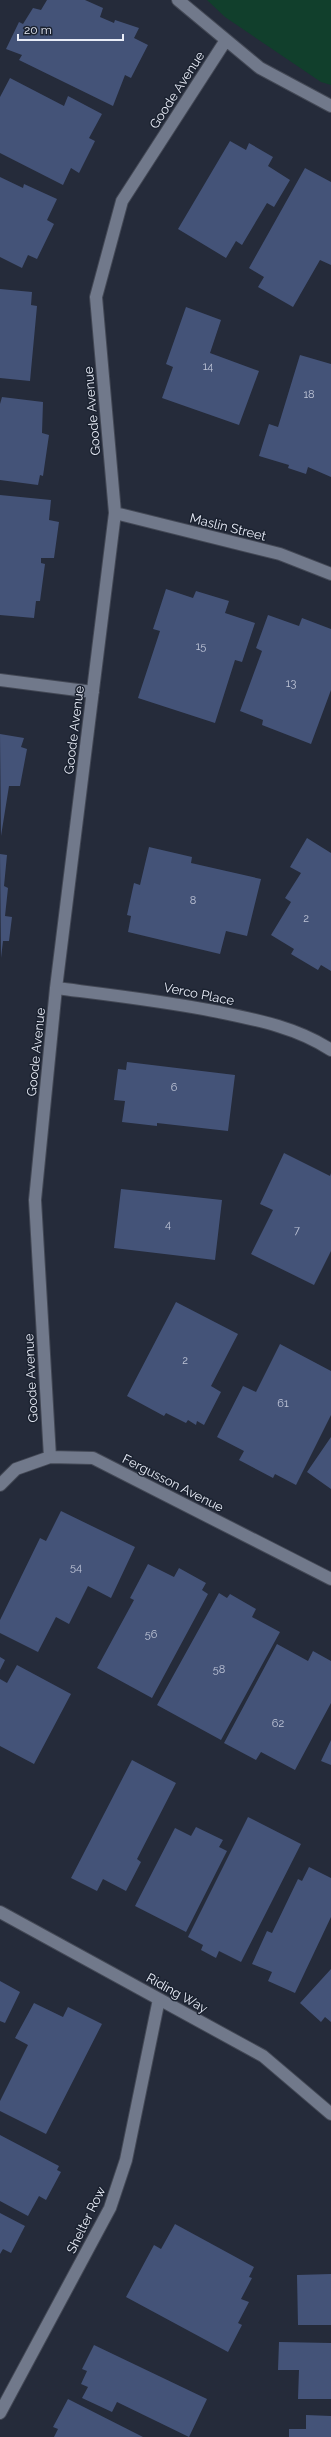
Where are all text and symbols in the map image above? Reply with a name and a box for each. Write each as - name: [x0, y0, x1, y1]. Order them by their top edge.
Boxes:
- scale bar: [18, 16, 123, 42]
- text: 20 m: [24, 23, 52, 37]
- street label: Goode Avenue: [146, 48, 208, 131]
- house number: 14: [203, 360, 213, 373]
- street label: Goode Avenue: [81, 366, 103, 456]
- house number: 18: [303, 388, 315, 401]
- street label: Maslin Street: [188, 510, 268, 544]
- house number: 15: [196, 640, 206, 653]
- house number: 13: [286, 677, 296, 690]
- street label: Goode Avenue: [61, 685, 87, 775]
- house number: 8: [190, 894, 196, 907]
- house number: 2: [303, 912, 309, 925]
- street label: Verco Place: [162, 980, 236, 1008]
- street label: Goode Avenue: [24, 1007, 48, 1097]
- house number: 6: [171, 1081, 178, 1094]
- house number: 4: [165, 1218, 171, 1231]
- house number: 7: [294, 1224, 300, 1237]
- street label: Goode Avenue: [21, 1333, 41, 1423]
- house number: 2: [182, 1354, 188, 1367]
- house number: 61: [277, 1397, 289, 1410]
- street label: Fergusson Avenue: [120, 1451, 226, 1515]
- house number: 54: [70, 1561, 82, 1574]
- house number: 56: [145, 1628, 158, 1641]
- house number: 58: [213, 1663, 225, 1676]
- house number: 62: [272, 1717, 284, 1730]
- street label: Riding Way: [144, 1970, 210, 2016]
- street label: Shelter Row: [63, 2184, 109, 2256]

